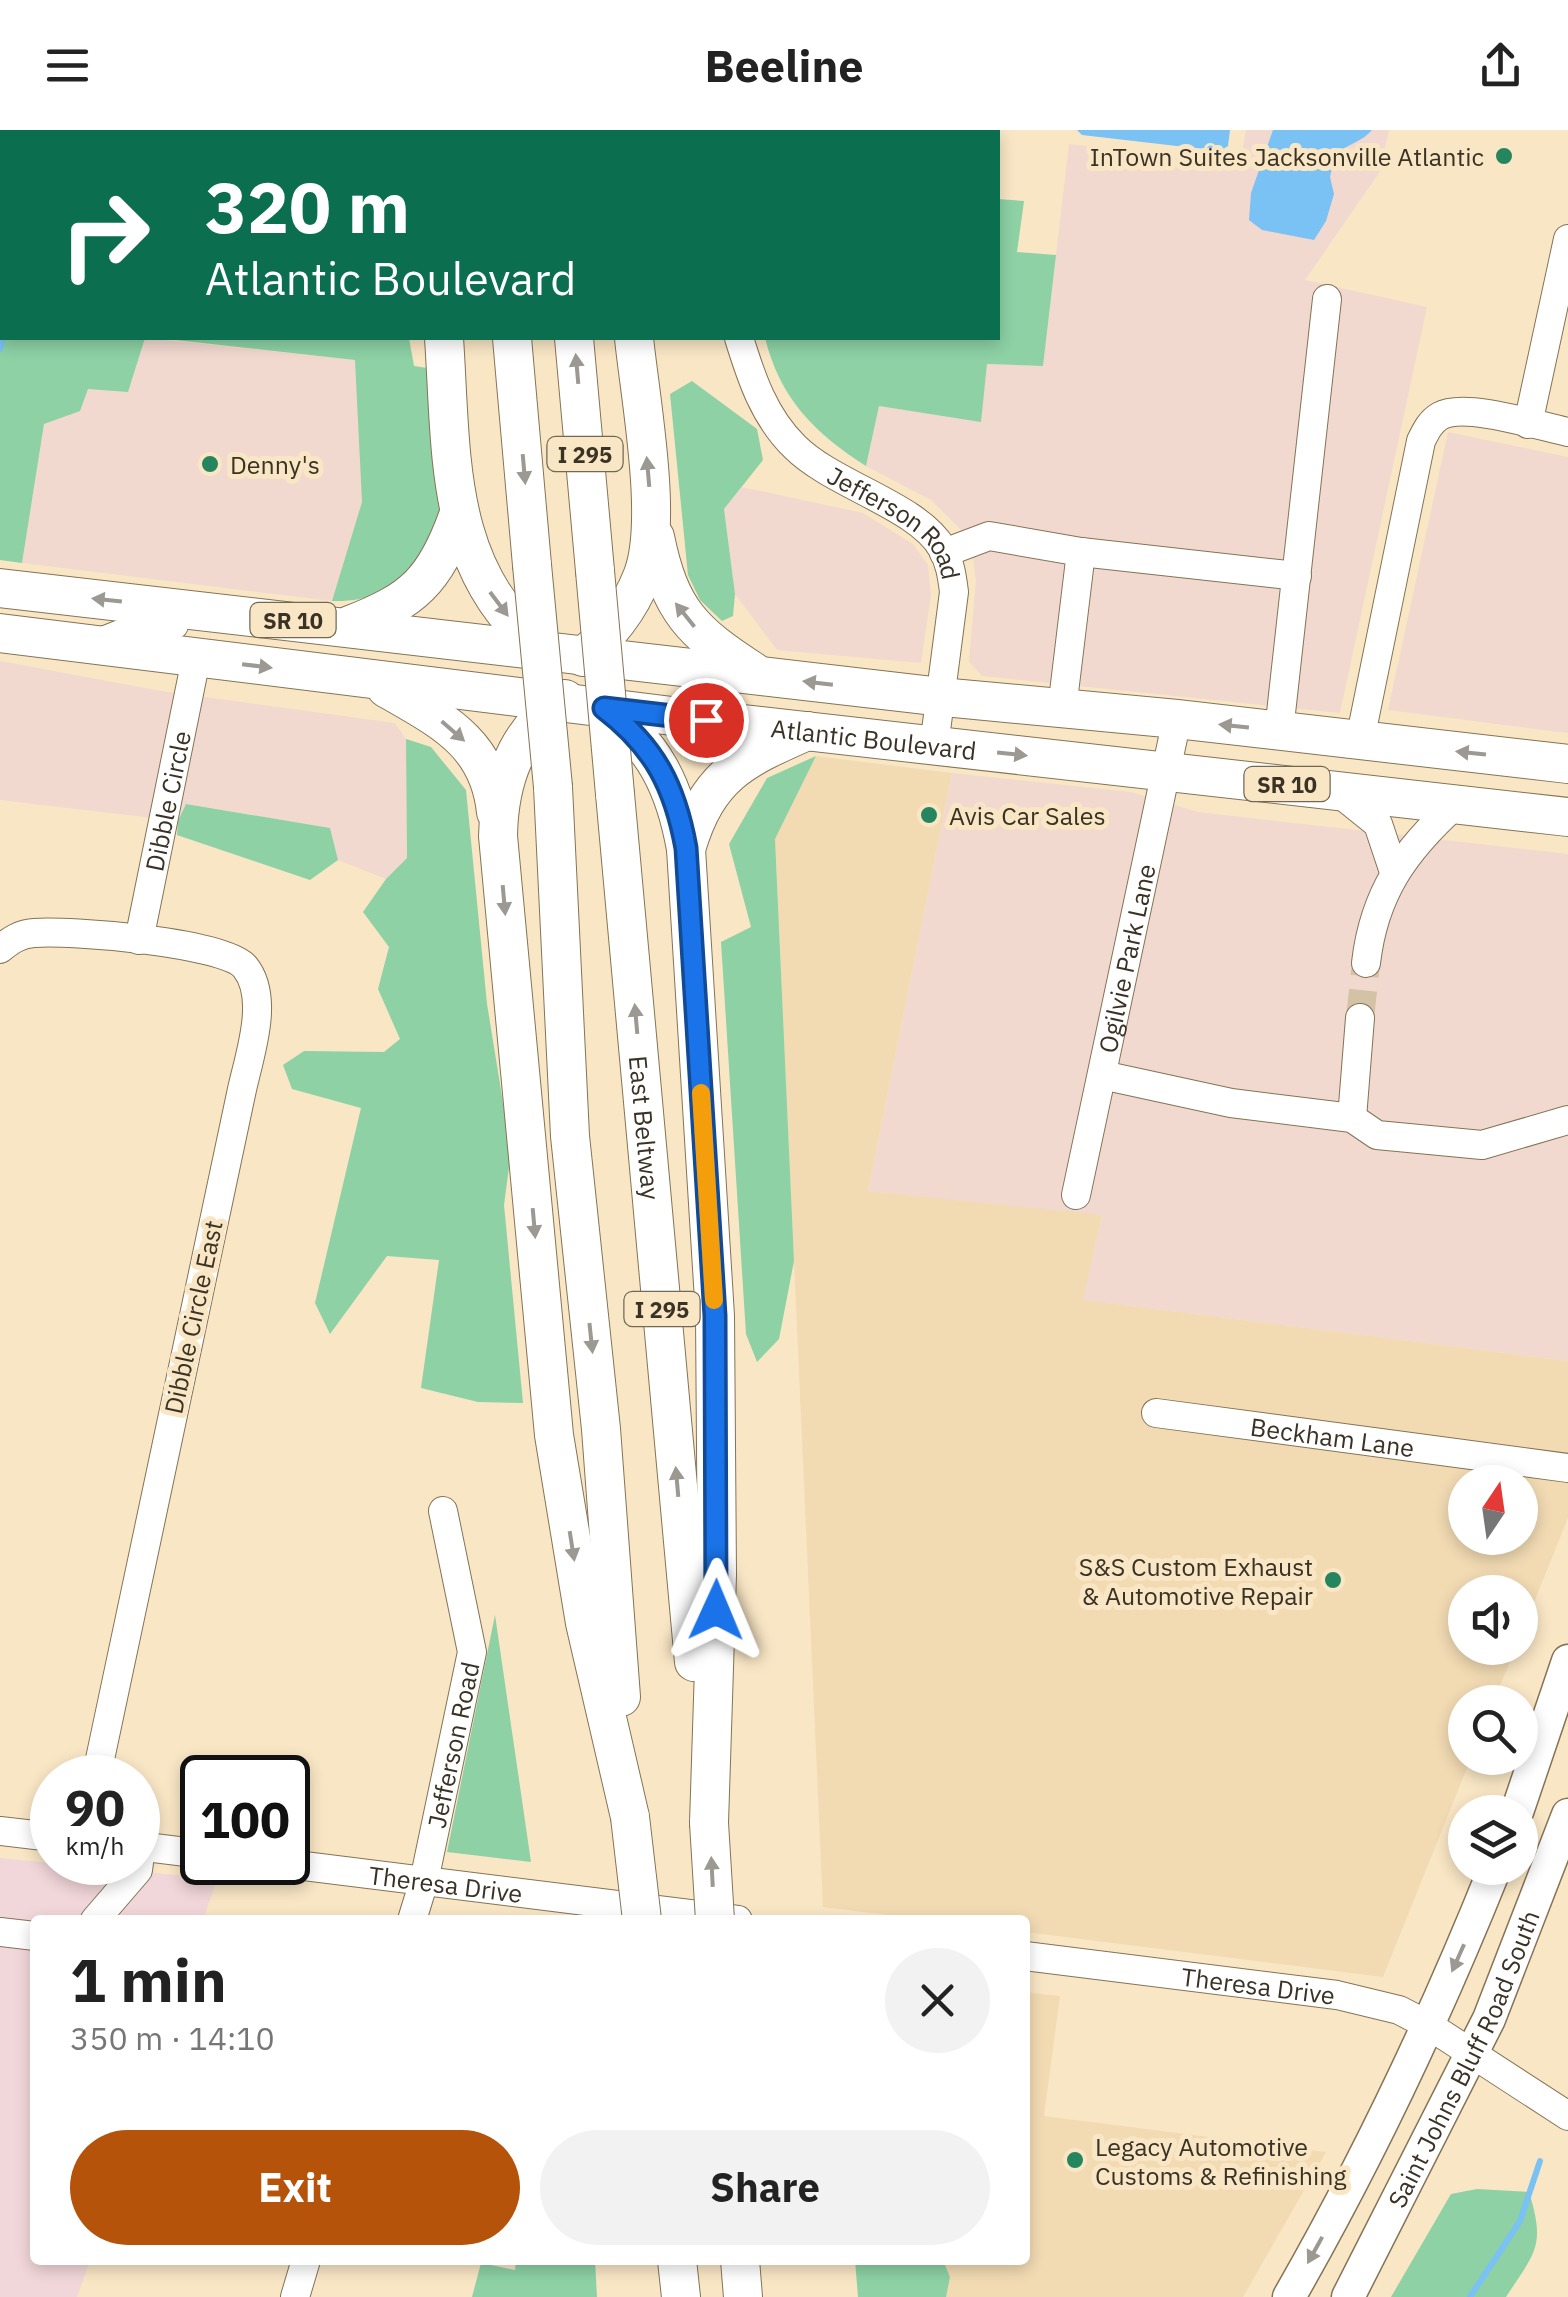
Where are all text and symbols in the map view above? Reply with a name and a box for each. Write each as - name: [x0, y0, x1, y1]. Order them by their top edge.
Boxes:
- text: Beeline: [704, 36, 864, 94]
- icon: menu: [40, 38, 95, 93]
- icon: share: [1473, 38, 1528, 93]
- place label: InTown Suites Jacksonville Atlantic: [1090, 140, 1484, 173]
- marker: InTown Suites Jacksonville Atlantic: [1493, 145, 1515, 167]
- text: 320 m: [205, 161, 410, 252]
- icon: right: [40, 170, 170, 300]
- text: Atlantic Boulevard: [205, 249, 576, 307]
- one-way arrow: [568, 353, 584, 384]
- road number: I 295: [548, 437, 622, 471]
- place label: Denny's: [230, 448, 320, 481]
- marker: Denny's: [199, 453, 221, 475]
- one-way arrow: [516, 454, 532, 486]
- one-way arrow: [639, 456, 655, 488]
- street label: Jefferson Road: [822, 458, 969, 582]
- one-way arrow: [488, 591, 508, 617]
- one-way arrow: [90, 592, 122, 608]
- one-way arrow: [675, 602, 696, 628]
- road number: SR 10: [250, 603, 336, 637]
- one-way arrow: [242, 658, 274, 674]
- one-way arrow: [802, 675, 833, 691]
- pin: [664, 678, 749, 763]
- icon: arrive: [679, 693, 734, 748]
- street label: Atlantic Boulevard: [769, 711, 978, 767]
- one-way arrow: [1217, 718, 1249, 734]
- one-way arrow: [440, 720, 465, 742]
- street label: Dibble Circle: [137, 728, 198, 874]
- one-way arrow: [1455, 745, 1487, 761]
- one-way arrow: [997, 746, 1029, 762]
- road number: SR 10: [1244, 767, 1330, 801]
- place label: Avis Car Sales: [949, 799, 1106, 832]
- marker: Avis Car Sales: [918, 804, 940, 826]
- street label: Ogilvie Park Lane: [1090, 861, 1162, 1056]
- one-way arrow: [496, 884, 512, 916]
- one-way arrow: [627, 1003, 643, 1035]
- street label: East Beltway: [622, 1054, 668, 1202]
- one-way arrow: [526, 1208, 542, 1240]
- street label: Dibble Circle East: [156, 1217, 230, 1417]
- road number: I 295: [624, 1292, 700, 1326]
- one-way arrow: [584, 1323, 600, 1355]
- street label: Beckham Lane: [1249, 1409, 1416, 1464]
- north arrow: [1448, 1465, 1538, 1555]
- map controls: [1448, 1465, 1538, 1885]
- one-way arrow: [669, 1466, 685, 1498]
- one-way arrow: [565, 1531, 580, 1562]
- place label: S&S Custom Exhaust & Automotive Repair: [1079, 1550, 1313, 1612]
- position arrow: [664, 1558, 768, 1662]
- marker: S&S Custom Exhaust & Automotive Repair: [1322, 1569, 1344, 1591]
- button: sound: [1448, 1575, 1538, 1665]
- street label: Jefferson Road: [419, 1658, 486, 1831]
- button: search: [1448, 1685, 1538, 1775]
- speed limit sign: 100: [180, 1755, 310, 1885]
- text: 90: [65, 1775, 125, 1840]
- button: layers: [1448, 1795, 1538, 1885]
- text: km/h: [66, 1829, 124, 1862]
- one-way arrow: [704, 1855, 720, 1887]
- street label: Theresa Drive: [367, 1858, 524, 1910]
- street label: Saint Johns Bluff Road South: [1380, 1905, 1546, 2213]
- text: 1 min: [70, 1940, 227, 2019]
- one-way arrow: [1450, 1943, 1466, 1973]
- button: close: [885, 1948, 990, 2053]
- street label: Theresa Drive: [1179, 1959, 1337, 2011]
- text: 350 m · 14:10: [70, 2017, 275, 2059]
- button: Exit: [70, 2130, 520, 2245]
- button: Share: [540, 2130, 990, 2245]
- place label: Legacy Automotive Customs & Refinishing: [1095, 2130, 1347, 2192]
- marker: Legacy Automotive Customs & Refinishing: [1064, 2149, 1086, 2171]
- one-way arrow: [1307, 2235, 1324, 2264]

